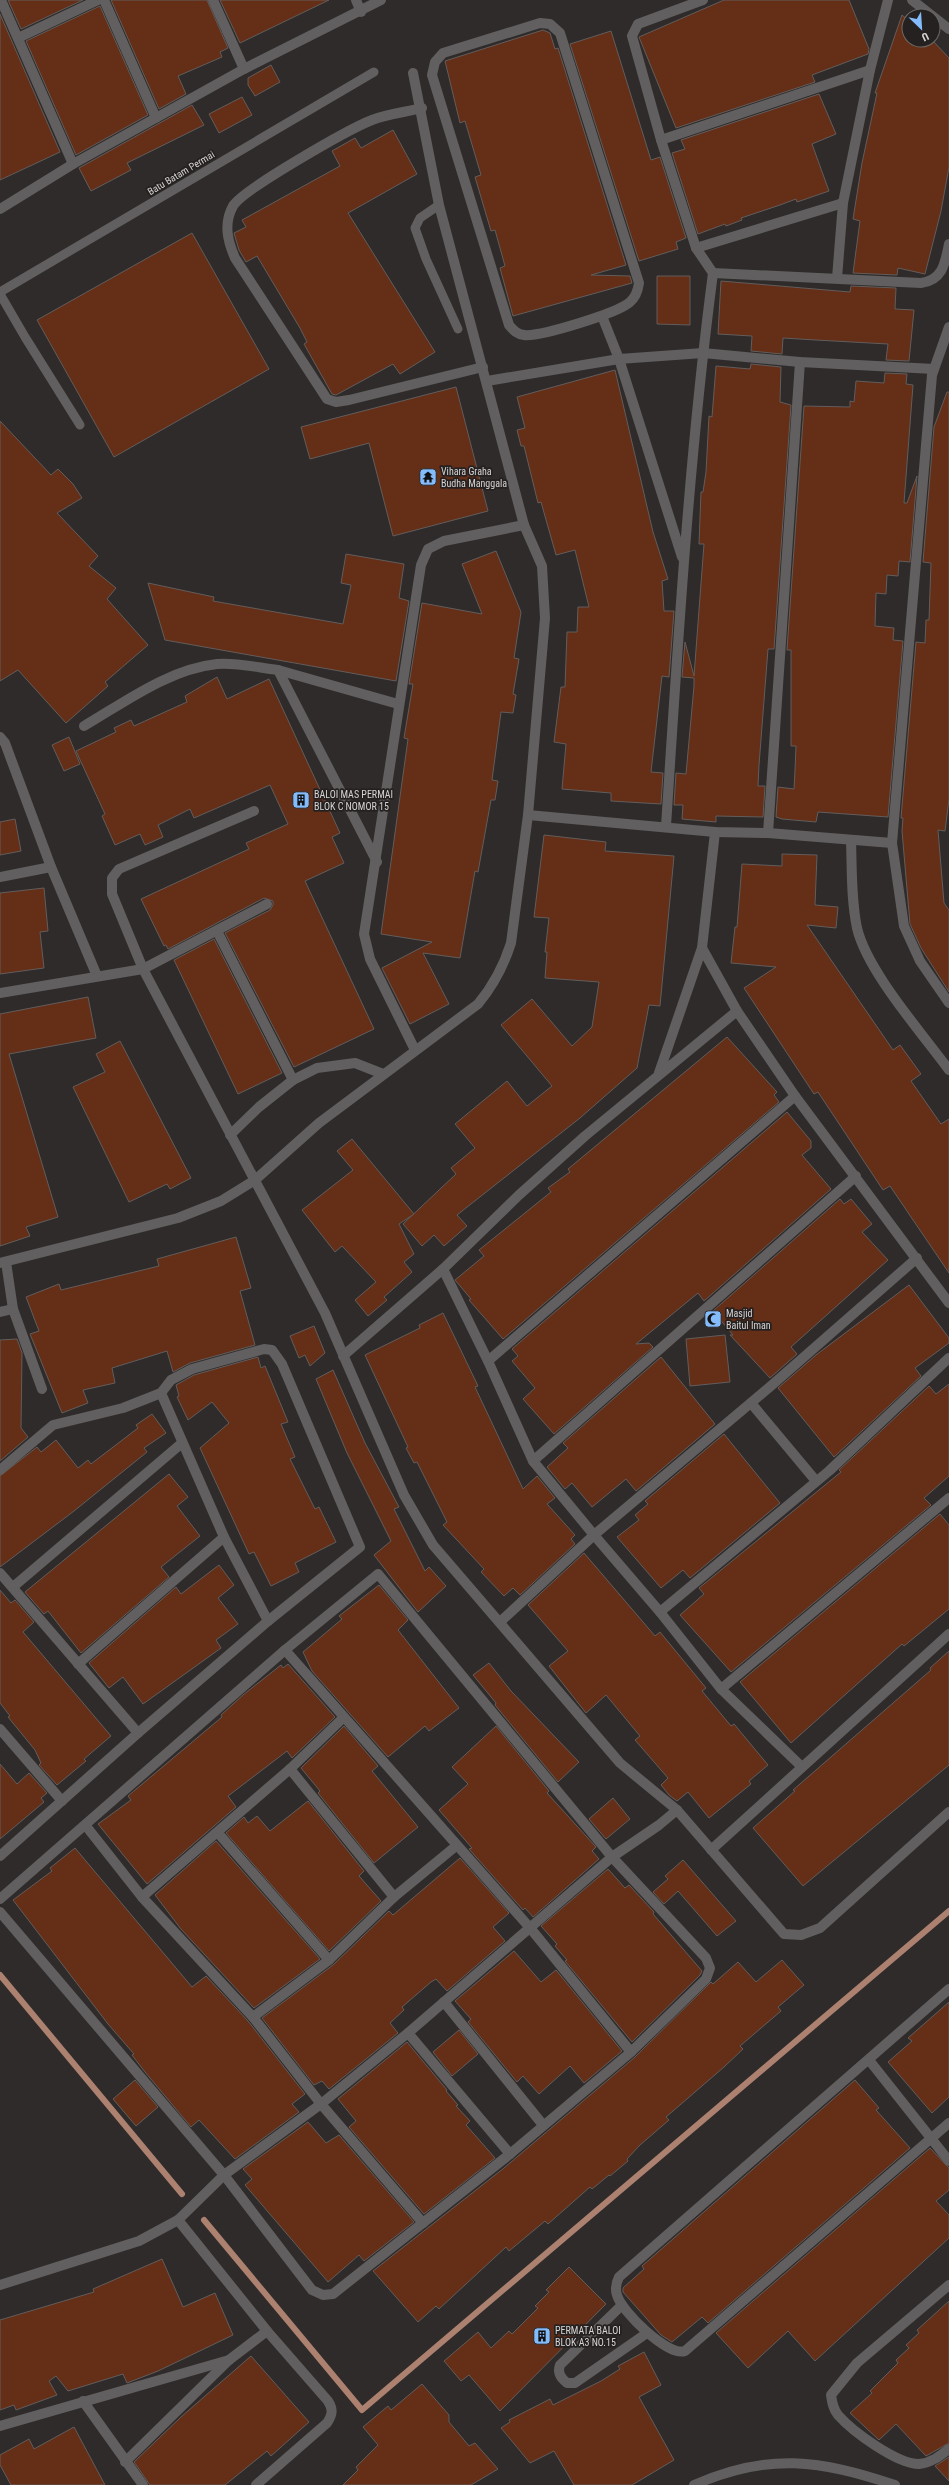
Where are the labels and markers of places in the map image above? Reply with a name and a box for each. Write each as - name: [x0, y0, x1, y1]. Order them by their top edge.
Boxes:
- place label: Vihara Graha Budha Manggala: [441, 466, 507, 489]
- temple icon: Vihara Graha Budha Manggala: [418, 467, 438, 487]
- place label: BALOI MAS PERMAI BLOK C NOMOR 15: [314, 789, 393, 812]
- building icon: BALOI MAS PERMAI BLOK C NOMOR 15: [291, 790, 311, 810]
- place label: Masjid Baitul Iman: [726, 1308, 771, 1331]
- mosque icon: Masjid Baitul Iman: [703, 1309, 723, 1329]
- place label: PERMATA BALOI BLOK A3 NO.15: [555, 2325, 621, 2348]
- building icon: PERMATA BALOI BLOK A3 NO.15: [532, 2326, 552, 2346]

